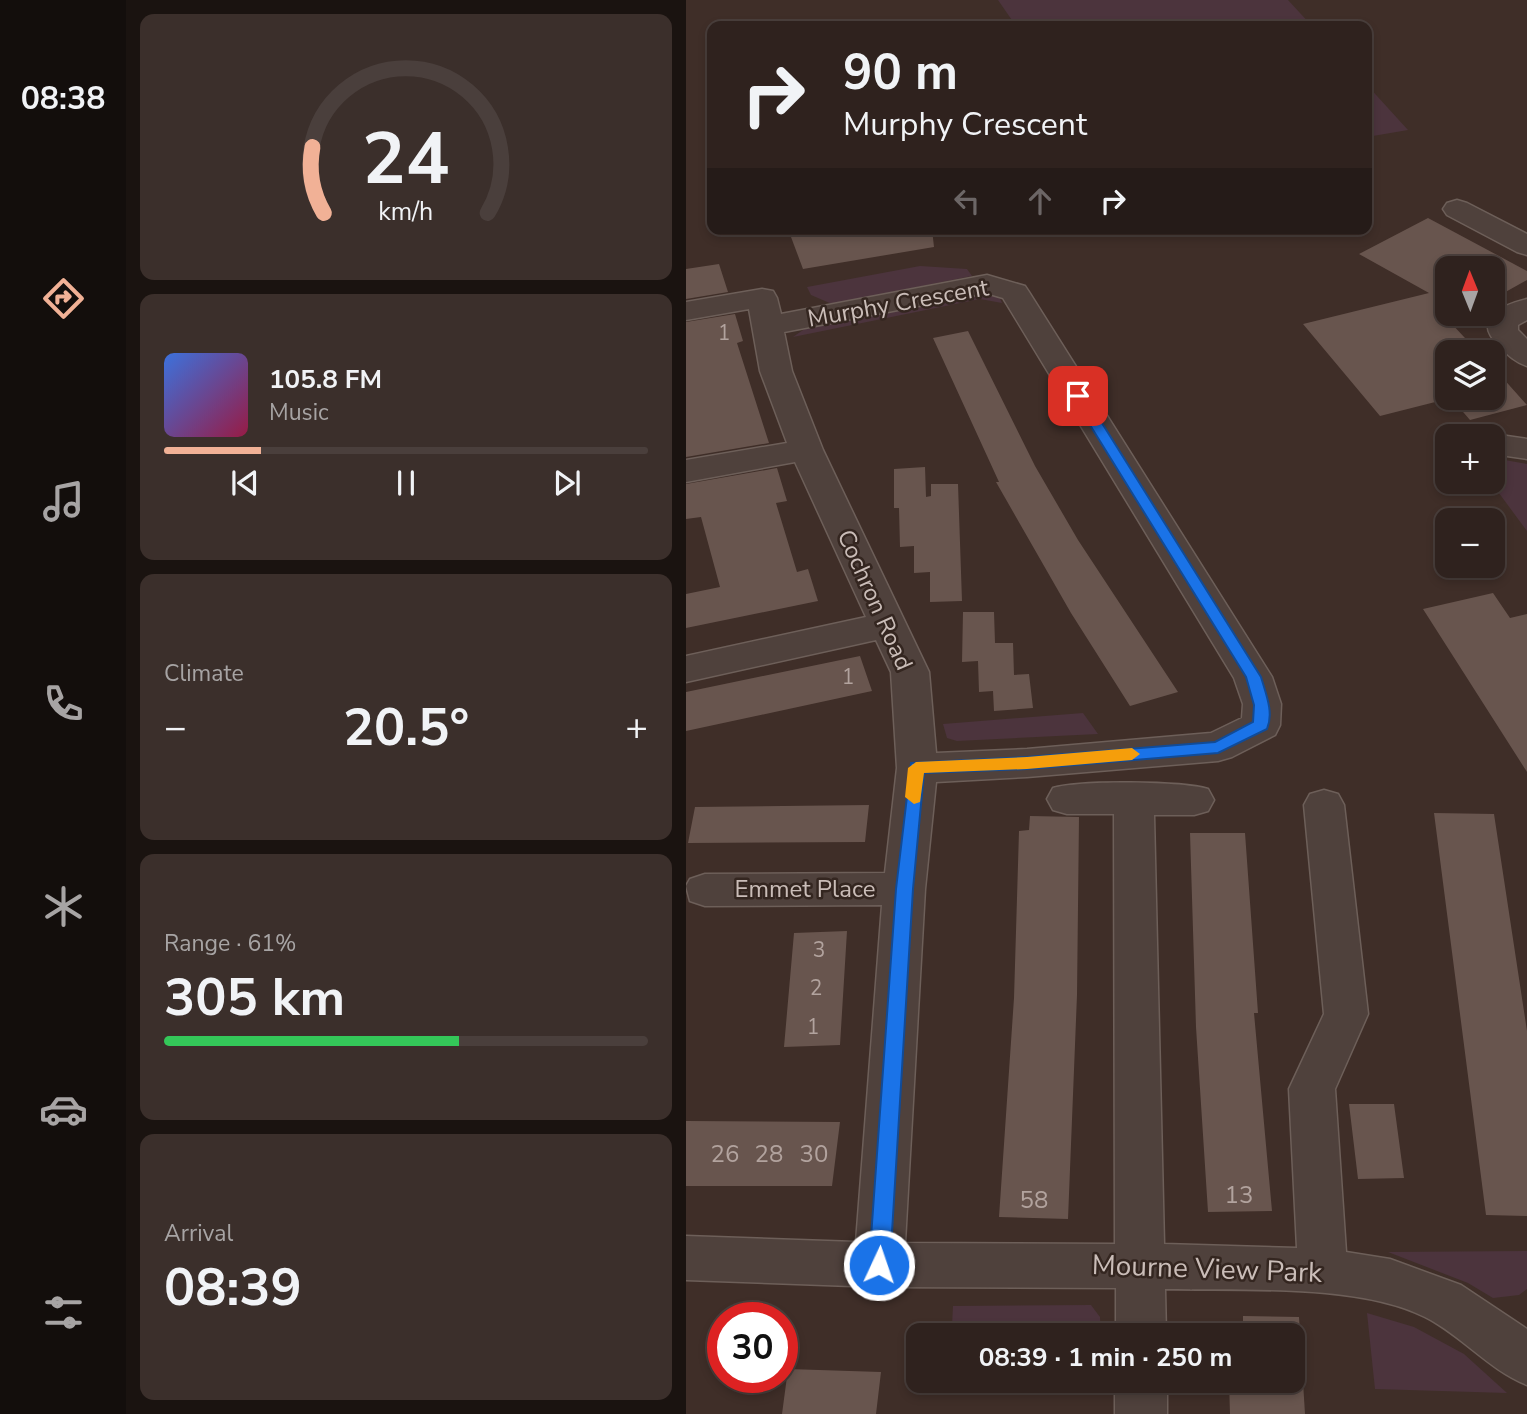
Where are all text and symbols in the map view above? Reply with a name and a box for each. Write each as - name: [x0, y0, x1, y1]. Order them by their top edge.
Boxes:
- text: 90 m: [843, 39, 958, 106]
- icon: right: [728, 49, 819, 140]
- text: 08:38: [21, 77, 105, 120]
- text: Murphy Crescent: [843, 103, 1087, 146]
- text: 24: [362, 109, 450, 209]
- icon: left: [948, 182, 986, 220]
- icon: ahead: [1021, 182, 1059, 220]
- icon: right: [1094, 182, 1132, 220]
- text: km/h: [378, 195, 434, 229]
- north arrow: [1435, 256, 1505, 326]
- map controls: [1435, 256, 1505, 578]
- street label: Murphy Crescent: [805, 271, 992, 335]
- icon: directions: [39, 274, 88, 323]
- house number: 1: [718, 319, 730, 347]
- button: layers: [1435, 340, 1505, 410]
- text: 105.8 FM: [269, 362, 382, 397]
- pin: [1048, 366, 1108, 426]
- icon: arrive: [1059, 377, 1097, 415]
- text: Music: [269, 397, 329, 428]
- button: +: [1435, 424, 1505, 494]
- icon: previous: [226, 464, 264, 502]
- icon: pause: [387, 464, 425, 502]
- icon: next: [548, 464, 586, 502]
- icon: music: [39, 477, 88, 526]
- button: −: [1435, 508, 1505, 578]
- street label: Cochron Road: [830, 525, 920, 675]
- text: Climate: [164, 658, 244, 689]
- house number: 1: [842, 663, 854, 691]
- icon: phone: [39, 679, 88, 728]
- text: 20.5°: [343, 692, 469, 763]
- text: −: [164, 702, 187, 753]
- text: +: [625, 702, 648, 753]
- street label: Emmet Place: [734, 873, 876, 905]
- icon: climate: [39, 882, 88, 931]
- text: Range · 61%: [164, 928, 296, 959]
- house number: 3: [813, 936, 825, 964]
- text: 305 km: [164, 962, 345, 1033]
- house number: 2: [810, 974, 822, 1002]
- house number: 1: [807, 1013, 819, 1041]
- icon: car: [39, 1085, 88, 1134]
- house number: 26: [711, 1138, 739, 1170]
- house number: 28: [755, 1138, 783, 1170]
- house number: 30: [800, 1138, 828, 1170]
- house number: 13: [1225, 1179, 1253, 1211]
- house number: 58: [1020, 1184, 1048, 1216]
- text: Arrival: [164, 1218, 233, 1249]
- position arrow: [842, 1228, 916, 1302]
- street label: Mourne View Park: [1091, 1246, 1324, 1292]
- text: 08:39: [164, 1252, 302, 1323]
- icon: filters: [39, 1288, 88, 1337]
- speed limit sign: 30: [707, 1302, 798, 1393]
- text: 08:39 · 1 min · 250 m: [979, 1340, 1232, 1375]

